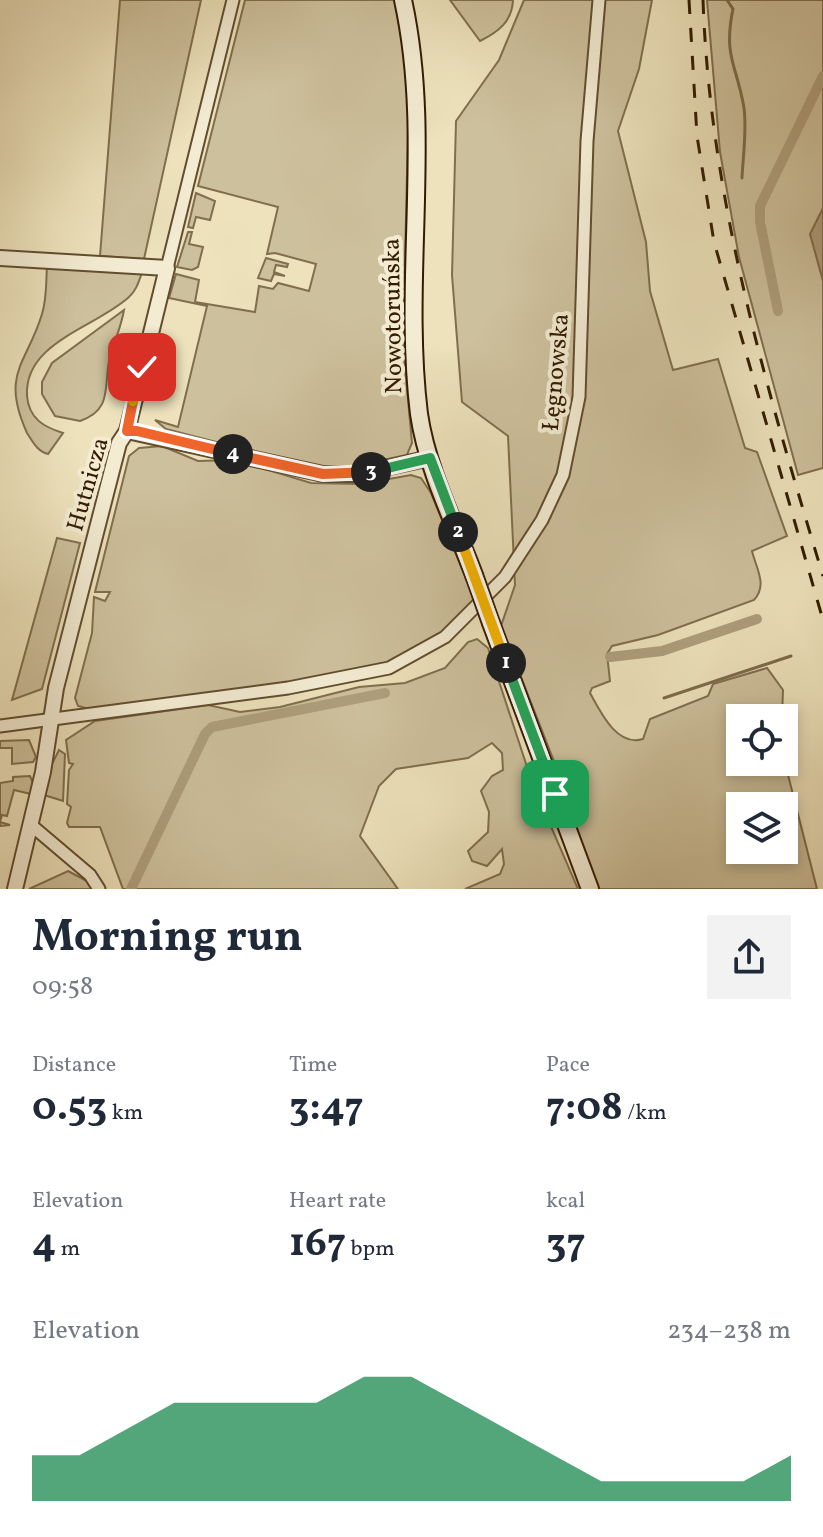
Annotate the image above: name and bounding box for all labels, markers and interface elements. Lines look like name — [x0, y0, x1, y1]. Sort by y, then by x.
street label: Nowotoruńska — [376, 238, 412, 394]
street label: Łęgnowska — [535, 312, 579, 432]
pin — [108, 333, 176, 401]
icon: check — [120, 345, 164, 389]
street label: Hutnicza — [59, 434, 119, 536]
pin: 4 — [213, 434, 253, 474]
text: 4 — [226, 438, 240, 469]
pin: 3 — [351, 452, 391, 492]
text: 3 — [365, 456, 377, 487]
pin: 2 — [438, 512, 478, 552]
text: 2 — [452, 516, 464, 547]
pin: 1 — [486, 643, 526, 683]
text: 1 — [502, 647, 510, 678]
map controls — [726, 704, 798, 864]
button: locate — [726, 704, 798, 776]
pin — [521, 760, 589, 828]
icon: arrive — [533, 772, 577, 816]
button: layers — [726, 792, 798, 864]
text: Morning run — [32, 908, 303, 969]
button: share — [707, 915, 791, 999]
text: 09:58 — [32, 969, 93, 1005]
text: Distance — [32, 1050, 116, 1081]
text: Time — [289, 1050, 337, 1081]
text: Pace — [546, 1050, 590, 1081]
text: 0.53 — [32, 1081, 107, 1137]
text: 3:47 — [289, 1081, 364, 1137]
text: 7:08 — [546, 1081, 623, 1137]
text: km — [107, 1098, 143, 1129]
text: /km — [623, 1098, 667, 1129]
text: Elevation — [32, 1186, 123, 1217]
text: Heart rate — [289, 1186, 386, 1217]
text: kcal — [546, 1186, 585, 1217]
text: 4 — [32, 1217, 56, 1273]
text: 167 — [289, 1217, 346, 1273]
text: 37 — [546, 1217, 586, 1273]
text: m — [56, 1234, 80, 1265]
text: bpm — [346, 1234, 395, 1265]
text: Elevation — [32, 1313, 140, 1349]
text: 234–238 m — [667, 1313, 791, 1349]

